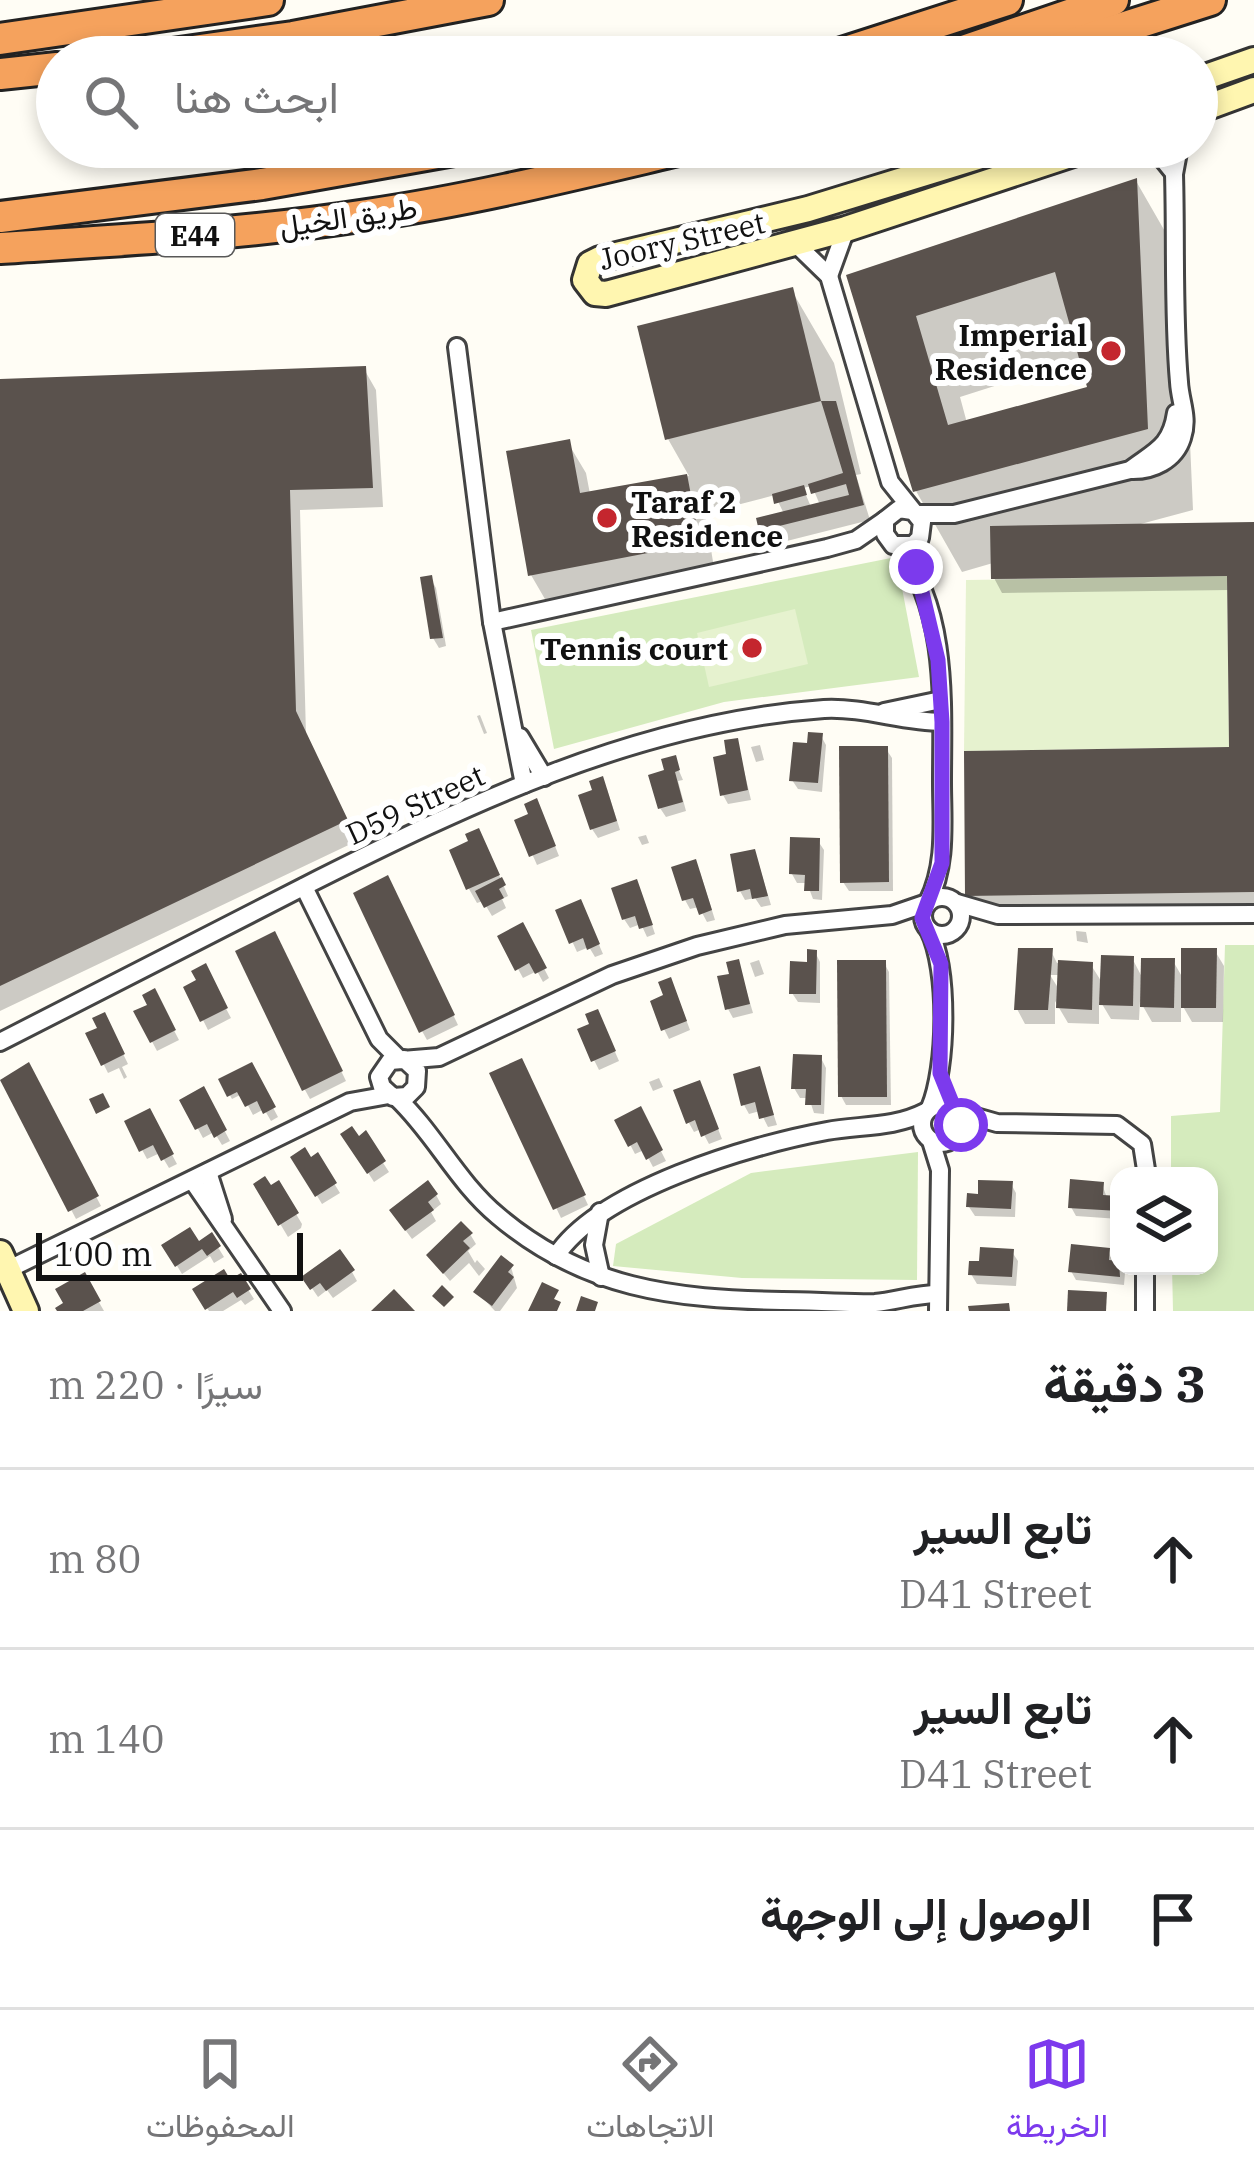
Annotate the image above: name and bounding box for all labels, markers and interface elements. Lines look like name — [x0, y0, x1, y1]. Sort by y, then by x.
search box — [36, 36, 1218, 168]
text: ابحث هنا — [174, 67, 339, 125]
icon: search — [78, 69, 144, 135]
street label: طريق الخيل — [277, 187, 419, 245]
street label: Joory Street — [595, 202, 769, 278]
road number: E44 — [156, 214, 234, 256]
place label: Imperial Residence — [935, 315, 1087, 388]
marker: Imperial Residence — [1098, 338, 1124, 364]
place label: Taraf 2 Residence — [631, 482, 783, 555]
marker: Taraf 2 Residence — [594, 505, 620, 531]
route end — [889, 540, 943, 594]
place label: Tennis court — [540, 629, 728, 668]
marker: Tennis court — [739, 635, 765, 661]
street label: D59 Street — [340, 755, 490, 853]
route start — [934, 1098, 988, 1152]
map controls — [1110, 1167, 1218, 1275]
button: layers — [1110, 1167, 1218, 1275]
scale bar — [36, 1227, 303, 1280]
text: 100 m — [54, 1232, 153, 1275]
text: 3 دقيقة — [1043, 1350, 1206, 1416]
text: سيرًا · 220 m — [48, 1359, 263, 1410]
text: تابع السير — [914, 1498, 1092, 1556]
icon: ahead — [1140, 1526, 1206, 1592]
text: 80 m — [48, 1533, 141, 1584]
text: D41 Street — [899, 1568, 1092, 1619]
text: تابع السير — [914, 1678, 1092, 1736]
icon: ahead — [1140, 1706, 1206, 1772]
text: 140 m — [48, 1713, 164, 1764]
text: D41 Street — [899, 1748, 1092, 1799]
text: الوصول إلى الوجهة — [760, 1884, 1092, 1942]
icon: arrive — [1140, 1886, 1206, 1952]
tab: المحفوظات — [146, 2031, 295, 2155]
tab: الاتجاهات — [586, 2031, 714, 2155]
tab: الخريطة — [1006, 2031, 1108, 2155]

